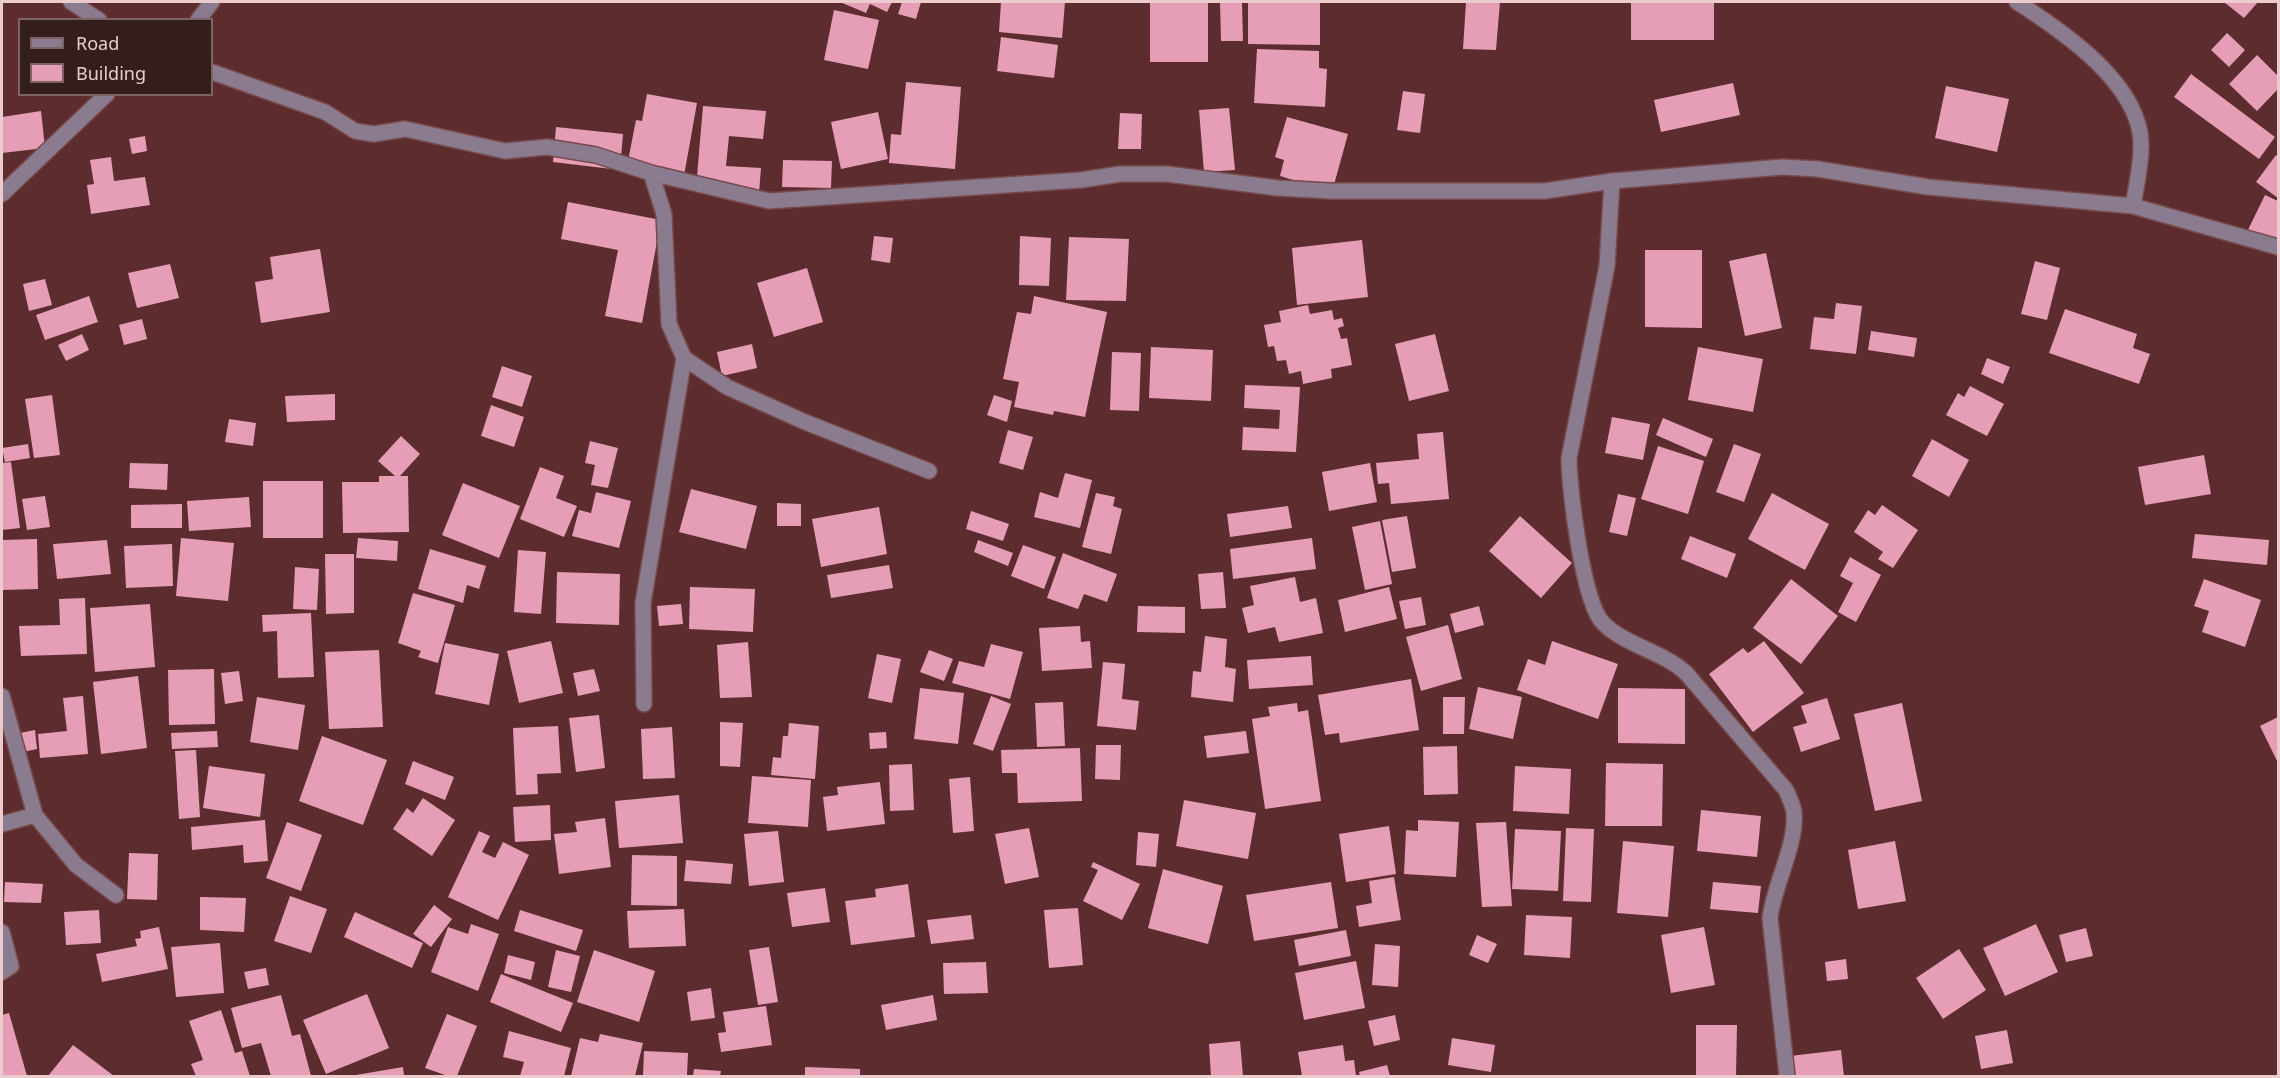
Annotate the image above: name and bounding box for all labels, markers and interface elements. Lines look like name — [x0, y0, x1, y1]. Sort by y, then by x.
legend — [18, 18, 213, 96]
text: Road — [76, 31, 119, 55]
text: Building — [76, 61, 146, 85]

